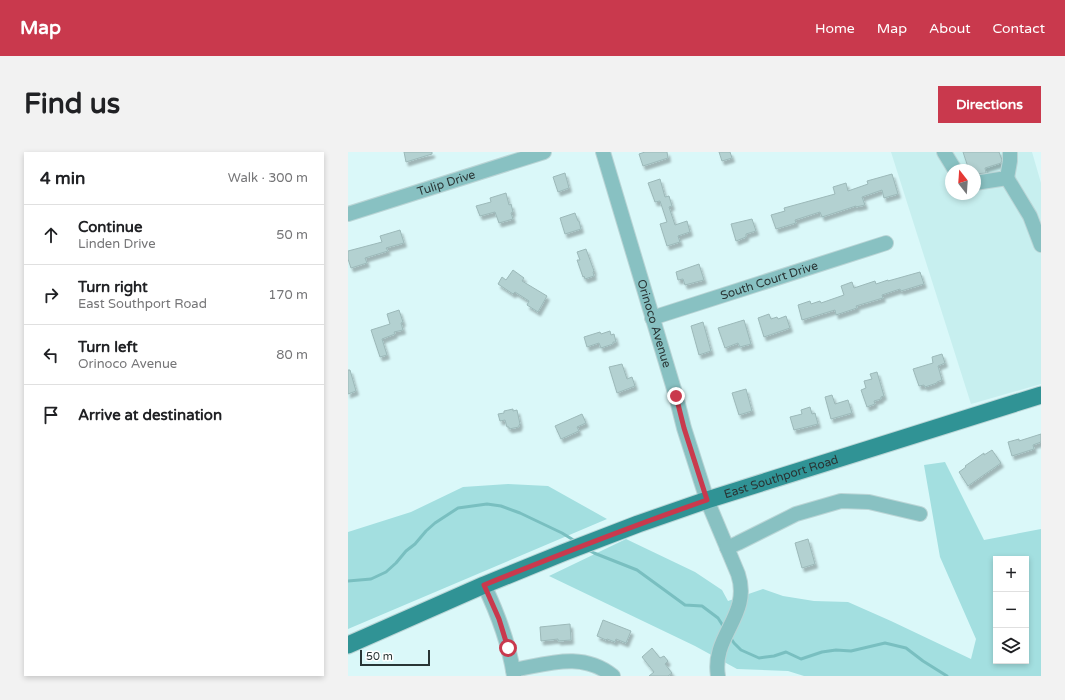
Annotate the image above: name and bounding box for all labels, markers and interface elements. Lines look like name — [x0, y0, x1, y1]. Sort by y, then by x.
text: Map — [20, 17, 61, 39]
text: Home — [815, 20, 855, 37]
text: Map — [877, 20, 907, 37]
text: About — [929, 20, 971, 37]
text: Contact — [993, 20, 1045, 37]
button: Directions — [938, 86, 1041, 123]
text: Find us — [24, 87, 120, 121]
north arrow — [945, 164, 981, 200]
street label: Tulip Drive — [415, 167, 477, 199]
text: 4 min — [40, 168, 85, 189]
text: Walk · 300 m — [228, 170, 308, 186]
text: Continue — [78, 218, 142, 236]
icon: ahead — [40, 224, 62, 246]
text: 50 m — [276, 227, 308, 243]
text: Linden Drive — [78, 236, 156, 252]
street label: South Court Drive — [719, 258, 820, 303]
text: Turn right — [78, 278, 148, 296]
street label: Orinoco Avenue — [634, 278, 674, 370]
icon: right — [40, 284, 62, 306]
text: 170 m — [268, 287, 308, 303]
text: East Southport Road — [78, 296, 207, 312]
text: Turn left — [78, 338, 138, 356]
icon: left — [40, 344, 62, 366]
text: 80 m — [276, 347, 308, 363]
text: Orinoco Avenue — [78, 356, 177, 372]
route end — [667, 387, 685, 405]
icon: arrive — [40, 404, 62, 426]
text: Arrive at destination — [78, 406, 222, 424]
street label: East Southport Road — [722, 452, 840, 501]
map controls — [993, 556, 1029, 664]
button: + — [993, 556, 1029, 592]
button: − — [993, 592, 1029, 628]
button: layers — [993, 628, 1029, 664]
route start — [499, 639, 517, 657]
scale bar — [360, 648, 430, 667]
text: 50 m — [366, 650, 393, 663]

